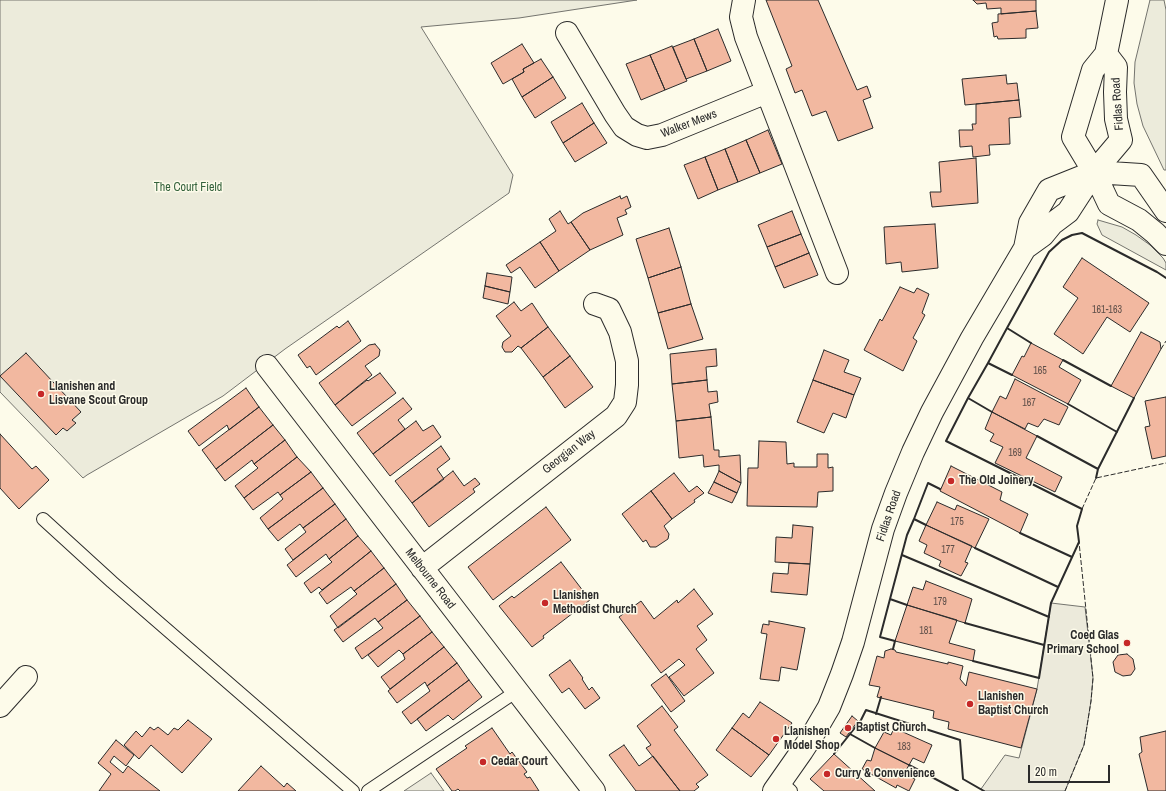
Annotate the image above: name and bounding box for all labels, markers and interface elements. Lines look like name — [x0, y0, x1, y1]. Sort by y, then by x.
street label: Fidlas Road — [1109, 77, 1127, 131]
street label: Walker Mews — [659, 107, 719, 141]
park label: The Court Field — [154, 181, 222, 195]
house number: 161-163 — [1092, 304, 1122, 316]
house number: 165 — [1033, 365, 1047, 377]
place label: Llanishen and Lisvane Scout Group — [49, 380, 148, 408]
marker: Llanishen and Lisvane Scout Group — [36, 389, 46, 399]
house number: 167 — [1022, 397, 1036, 409]
street label: Georgian Way — [540, 427, 598, 477]
house number: 169 — [1008, 447, 1022, 459]
place label: The Old Joinery — [959, 474, 1033, 488]
marker: The Old Joinery — [946, 476, 956, 486]
street label: Fidlas Road — [874, 489, 904, 543]
house number: 175 — [950, 516, 964, 528]
house number: 177 — [941, 544, 955, 556]
street label: Melbourne Road — [402, 546, 458, 612]
place label: Llanishen Methodist Church — [553, 589, 637, 617]
house number: 179 — [933, 596, 947, 608]
marker: Llanishen Methodist Church — [540, 598, 550, 608]
house number: 181 — [919, 625, 933, 637]
place label: Coed Glas Primary School — [1047, 629, 1119, 657]
marker: Coed Glas Primary School — [1122, 638, 1132, 648]
place label: Llanishen Baptist Church — [978, 690, 1049, 718]
marker: Llanishen Baptist Church — [965, 699, 975, 709]
place label: Baptist Church — [856, 721, 927, 735]
marker: Baptist Church — [843, 723, 853, 733]
place label: Llanishen Model Shop — [784, 725, 840, 753]
marker: Llanishen Model Shop — [771, 734, 781, 744]
house number: 183 — [897, 741, 911, 753]
place label: Cedar Court — [491, 755, 548, 769]
marker: Cedar Court — [478, 757, 488, 767]
scale bar — [1030, 757, 1112, 783]
text: 20 m — [1035, 764, 1057, 780]
place label: Curry & Convenience — [835, 767, 935, 781]
marker: Curry & Convenience — [822, 769, 832, 779]

